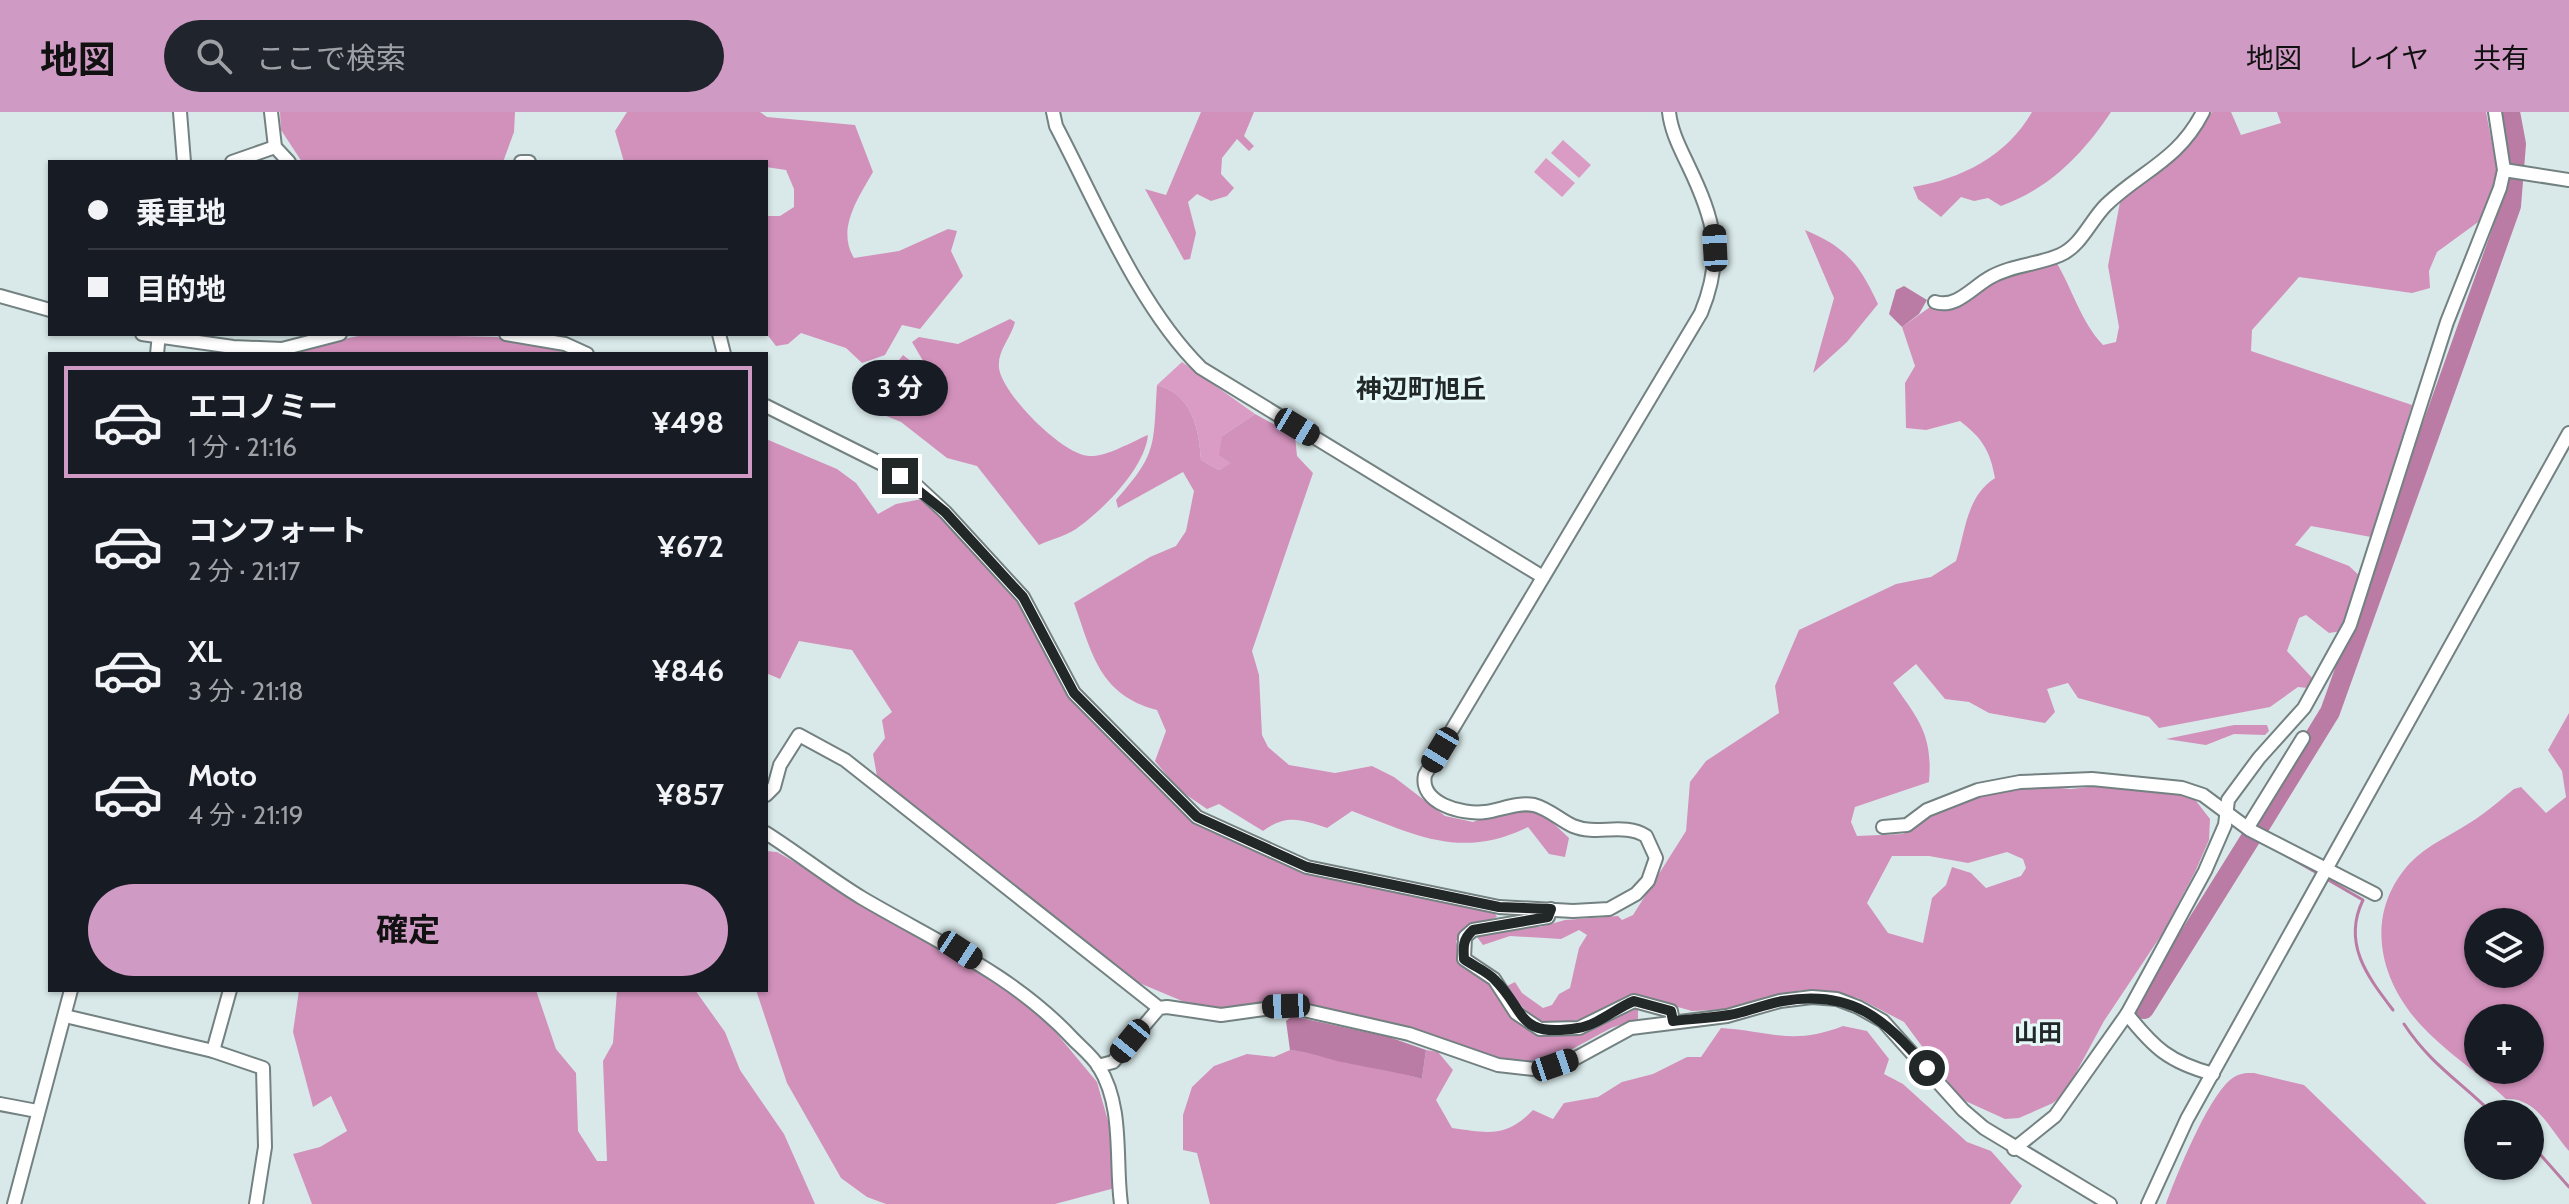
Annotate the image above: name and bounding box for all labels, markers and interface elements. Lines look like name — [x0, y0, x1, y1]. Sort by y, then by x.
search box — [164, 20, 724, 92]
icon: search — [192, 34, 236, 78]
text: 地図 — [40, 36, 116, 83]
text: ここで検索 — [256, 40, 406, 77]
text: 地図 — [2246, 41, 2302, 75]
text: レイヤ — [2346, 41, 2429, 75]
text: 共有 — [2473, 41, 2529, 75]
text: 乗車地 — [136, 194, 226, 231]
car — [1702, 223, 1728, 273]
text: 目的地 — [136, 271, 226, 308]
callout: 3 分 — [852, 360, 948, 416]
text: 3 分 — [877, 372, 923, 404]
district label: 神辺町旭丘 — [1356, 373, 1486, 405]
icon: car — [92, 386, 164, 458]
text: エコノミー — [188, 388, 338, 425]
text: ¥498 — [652, 404, 724, 441]
car — [1270, 404, 1324, 450]
text: 1 分 · 21:16 — [188, 431, 297, 463]
route end — [882, 458, 918, 494]
icon: car — [92, 510, 164, 582]
text: コンフォート — [188, 512, 367, 549]
text: ¥672 — [658, 528, 724, 565]
text: 2 分 · 21:17 — [188, 555, 300, 587]
text: XL — [188, 633, 222, 670]
icon: car — [92, 634, 164, 706]
text: ¥846 — [652, 652, 724, 689]
text: 3 分 · 21:18 — [188, 675, 304, 707]
car — [1417, 723, 1463, 777]
text: Moto — [188, 757, 257, 794]
icon: car — [92, 758, 164, 830]
text: ¥857 — [656, 776, 724, 813]
text: 4 分 · 21:19 — [188, 799, 304, 831]
button: 確定 — [88, 884, 728, 976]
map controls — [2464, 908, 2544, 1180]
button: layers — [2464, 908, 2544, 988]
car — [933, 927, 987, 973]
car — [1262, 993, 1310, 1019]
button: + — [2464, 1004, 2544, 1084]
car — [1106, 1015, 1154, 1067]
district label: 山田 — [2014, 1018, 2062, 1047]
car — [1528, 1046, 1582, 1084]
route start — [1909, 1050, 1945, 1086]
button: − — [2464, 1100, 2544, 1180]

